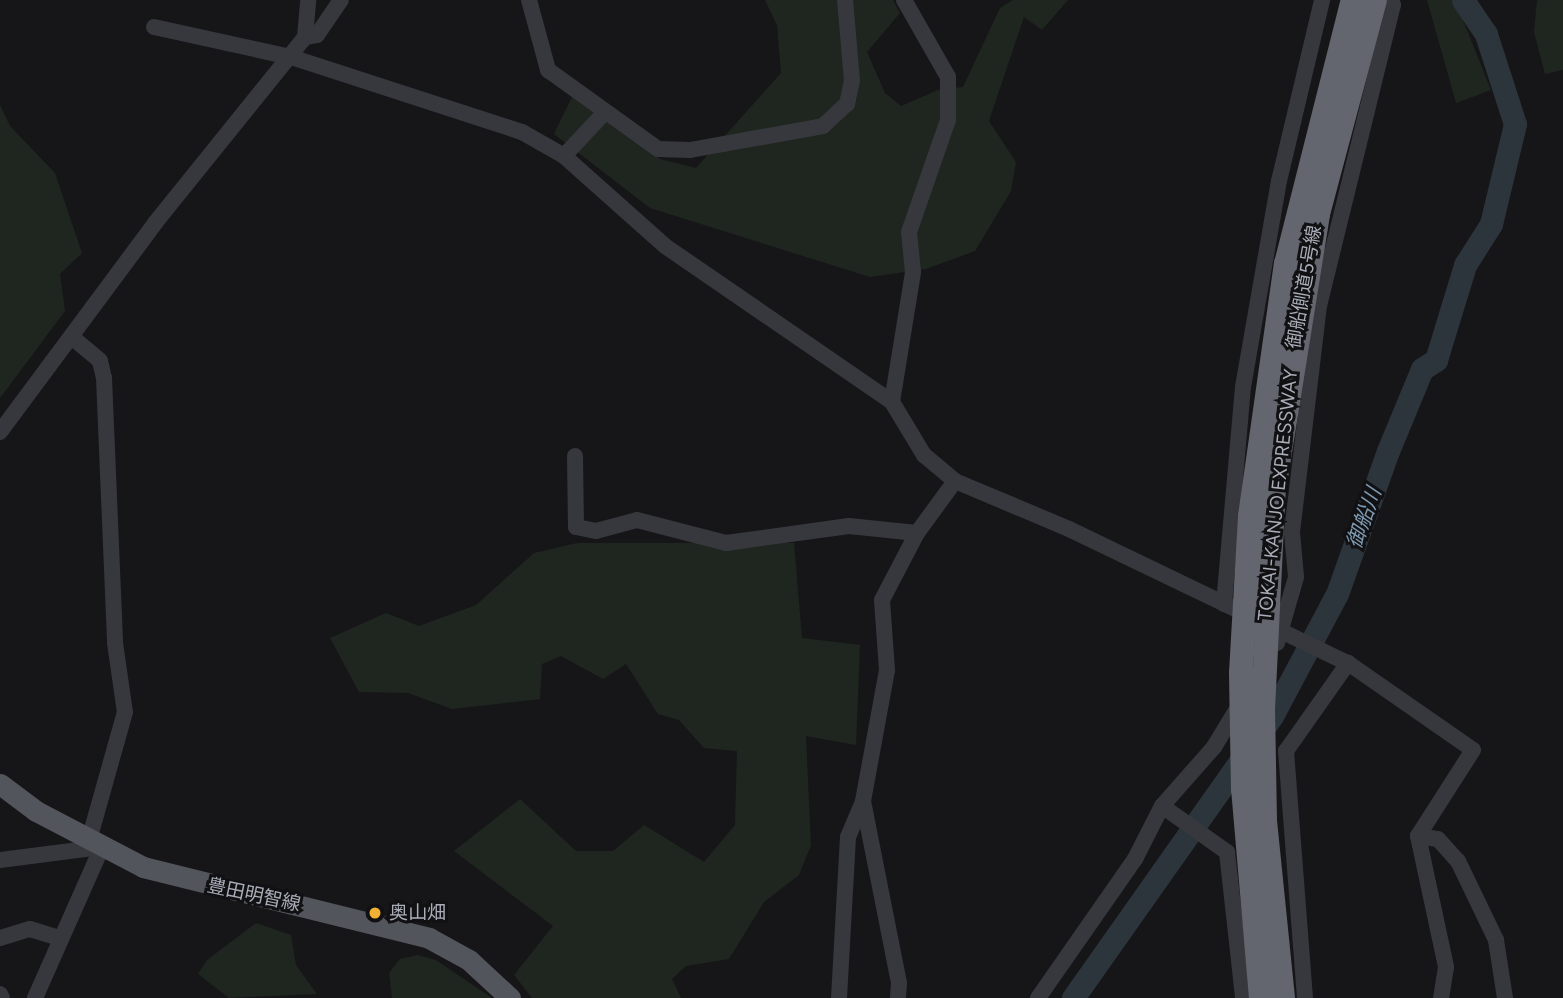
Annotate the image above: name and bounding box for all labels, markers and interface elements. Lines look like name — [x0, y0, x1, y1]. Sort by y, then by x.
street label: 御船側道5号線 — [1282, 224, 1326, 350]
street label: TOKAI-KANJO EXPRESSWAY — [1253, 368, 1303, 622]
water label: 御船川 — [1341, 484, 1387, 552]
street label: 豊田明智線 — [205, 874, 303, 916]
place label: 奥山畑 — [389, 902, 446, 924]
marker: 奥山畑 — [367, 905, 383, 921]

